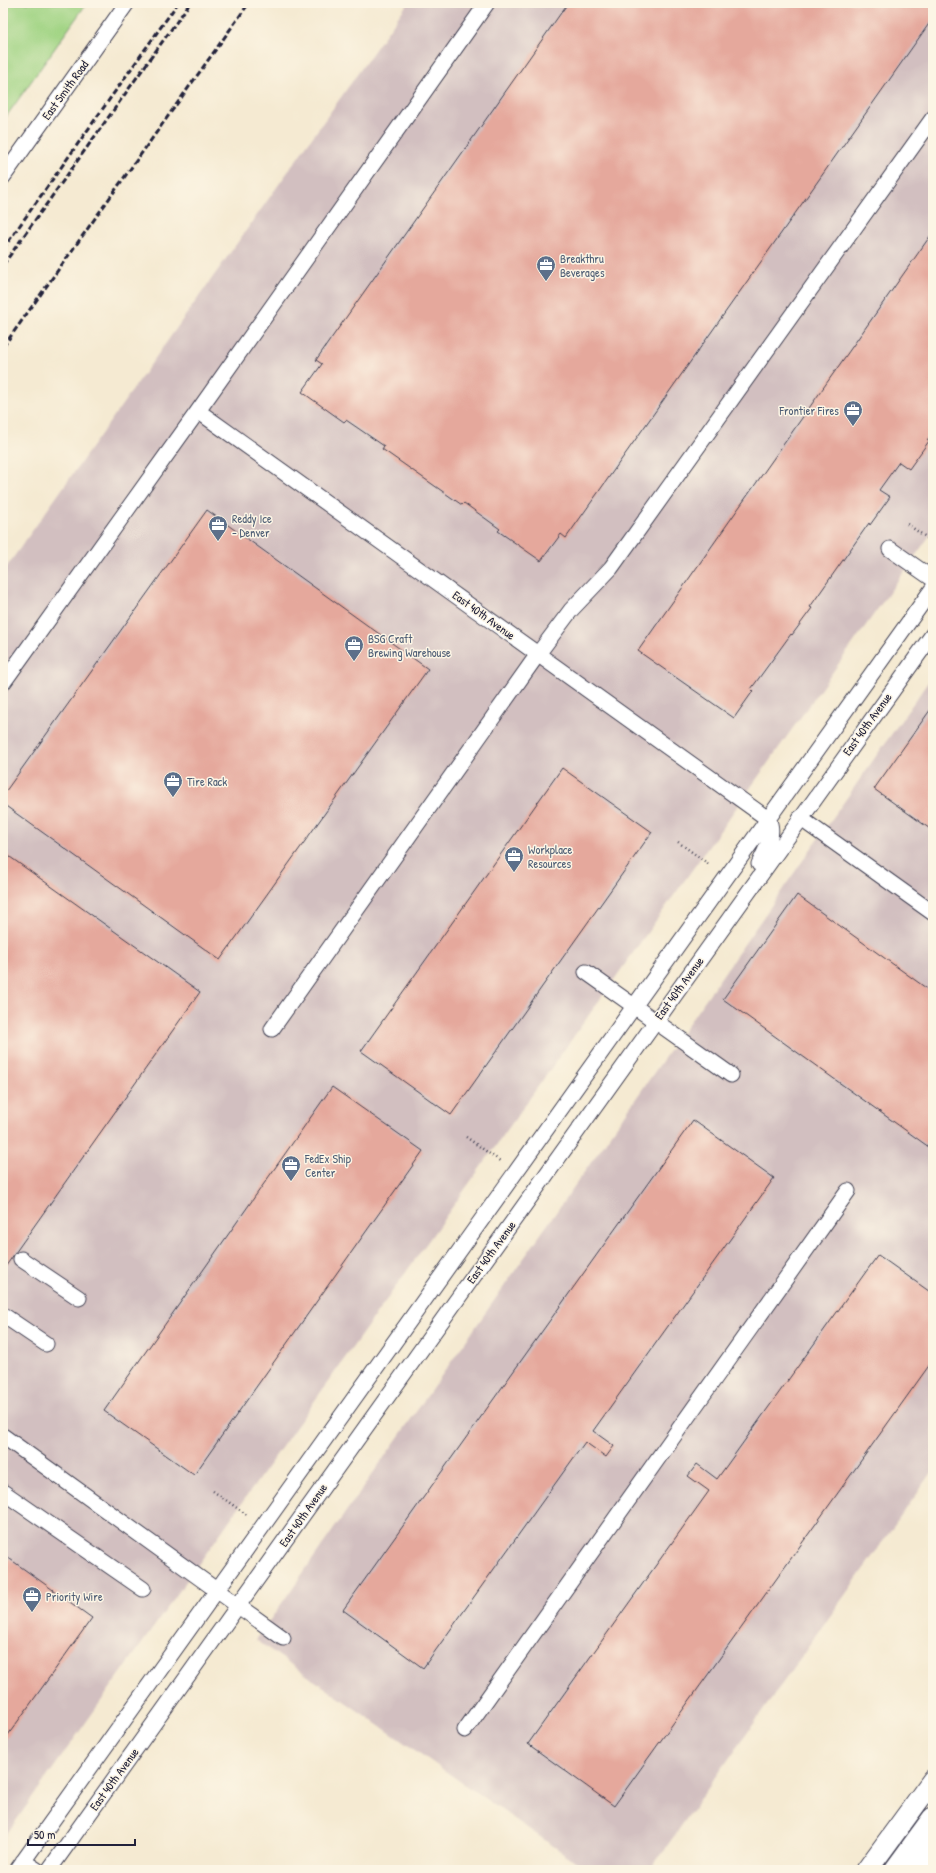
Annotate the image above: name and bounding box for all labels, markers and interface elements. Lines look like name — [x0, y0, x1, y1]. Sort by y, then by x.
street label: East Smith Road — [38, 57, 92, 123]
place label: Breakthru Beverages — [560, 250, 605, 281]
office icon: Breakthru Beverages — [535, 254, 557, 282]
office icon: Frontier Fires — [842, 399, 864, 427]
place label: Frontier Fires — [778, 402, 839, 419]
place label: Reddy Ice - Denver — [232, 510, 272, 541]
office icon: Reddy Ice - Denver — [207, 514, 229, 542]
street label: East 40th Avenue — [449, 586, 519, 644]
place label: BSG Craft Brewing Warehouse — [368, 630, 451, 661]
office icon: BSG Craft Brewing Warehouse — [343, 634, 365, 662]
street label: East 40th Avenue — [838, 689, 896, 759]
office icon: Tire Rack — [162, 770, 184, 798]
place label: Tire Rack — [187, 773, 227, 790]
place label: Workplace Resources — [528, 841, 573, 872]
office icon: Workplace Resources — [503, 845, 525, 873]
street label: East 40th Avenue — [650, 953, 708, 1023]
place label: FedEx Ship Center — [304, 1150, 351, 1181]
office icon: FedEx Ship Center — [280, 1154, 302, 1182]
street label: East 40th Avenue — [462, 1217, 520, 1287]
street label: East 40th Avenue — [275, 1480, 331, 1550]
office icon: Priority Wire — [21, 1585, 43, 1613]
place label: Priority Wire — [46, 1588, 103, 1605]
street label: East 40th Avenue — [85, 1744, 143, 1814]
scale bar — [28, 1821, 135, 1847]
text: 50 m — [34, 1826, 55, 1843]

